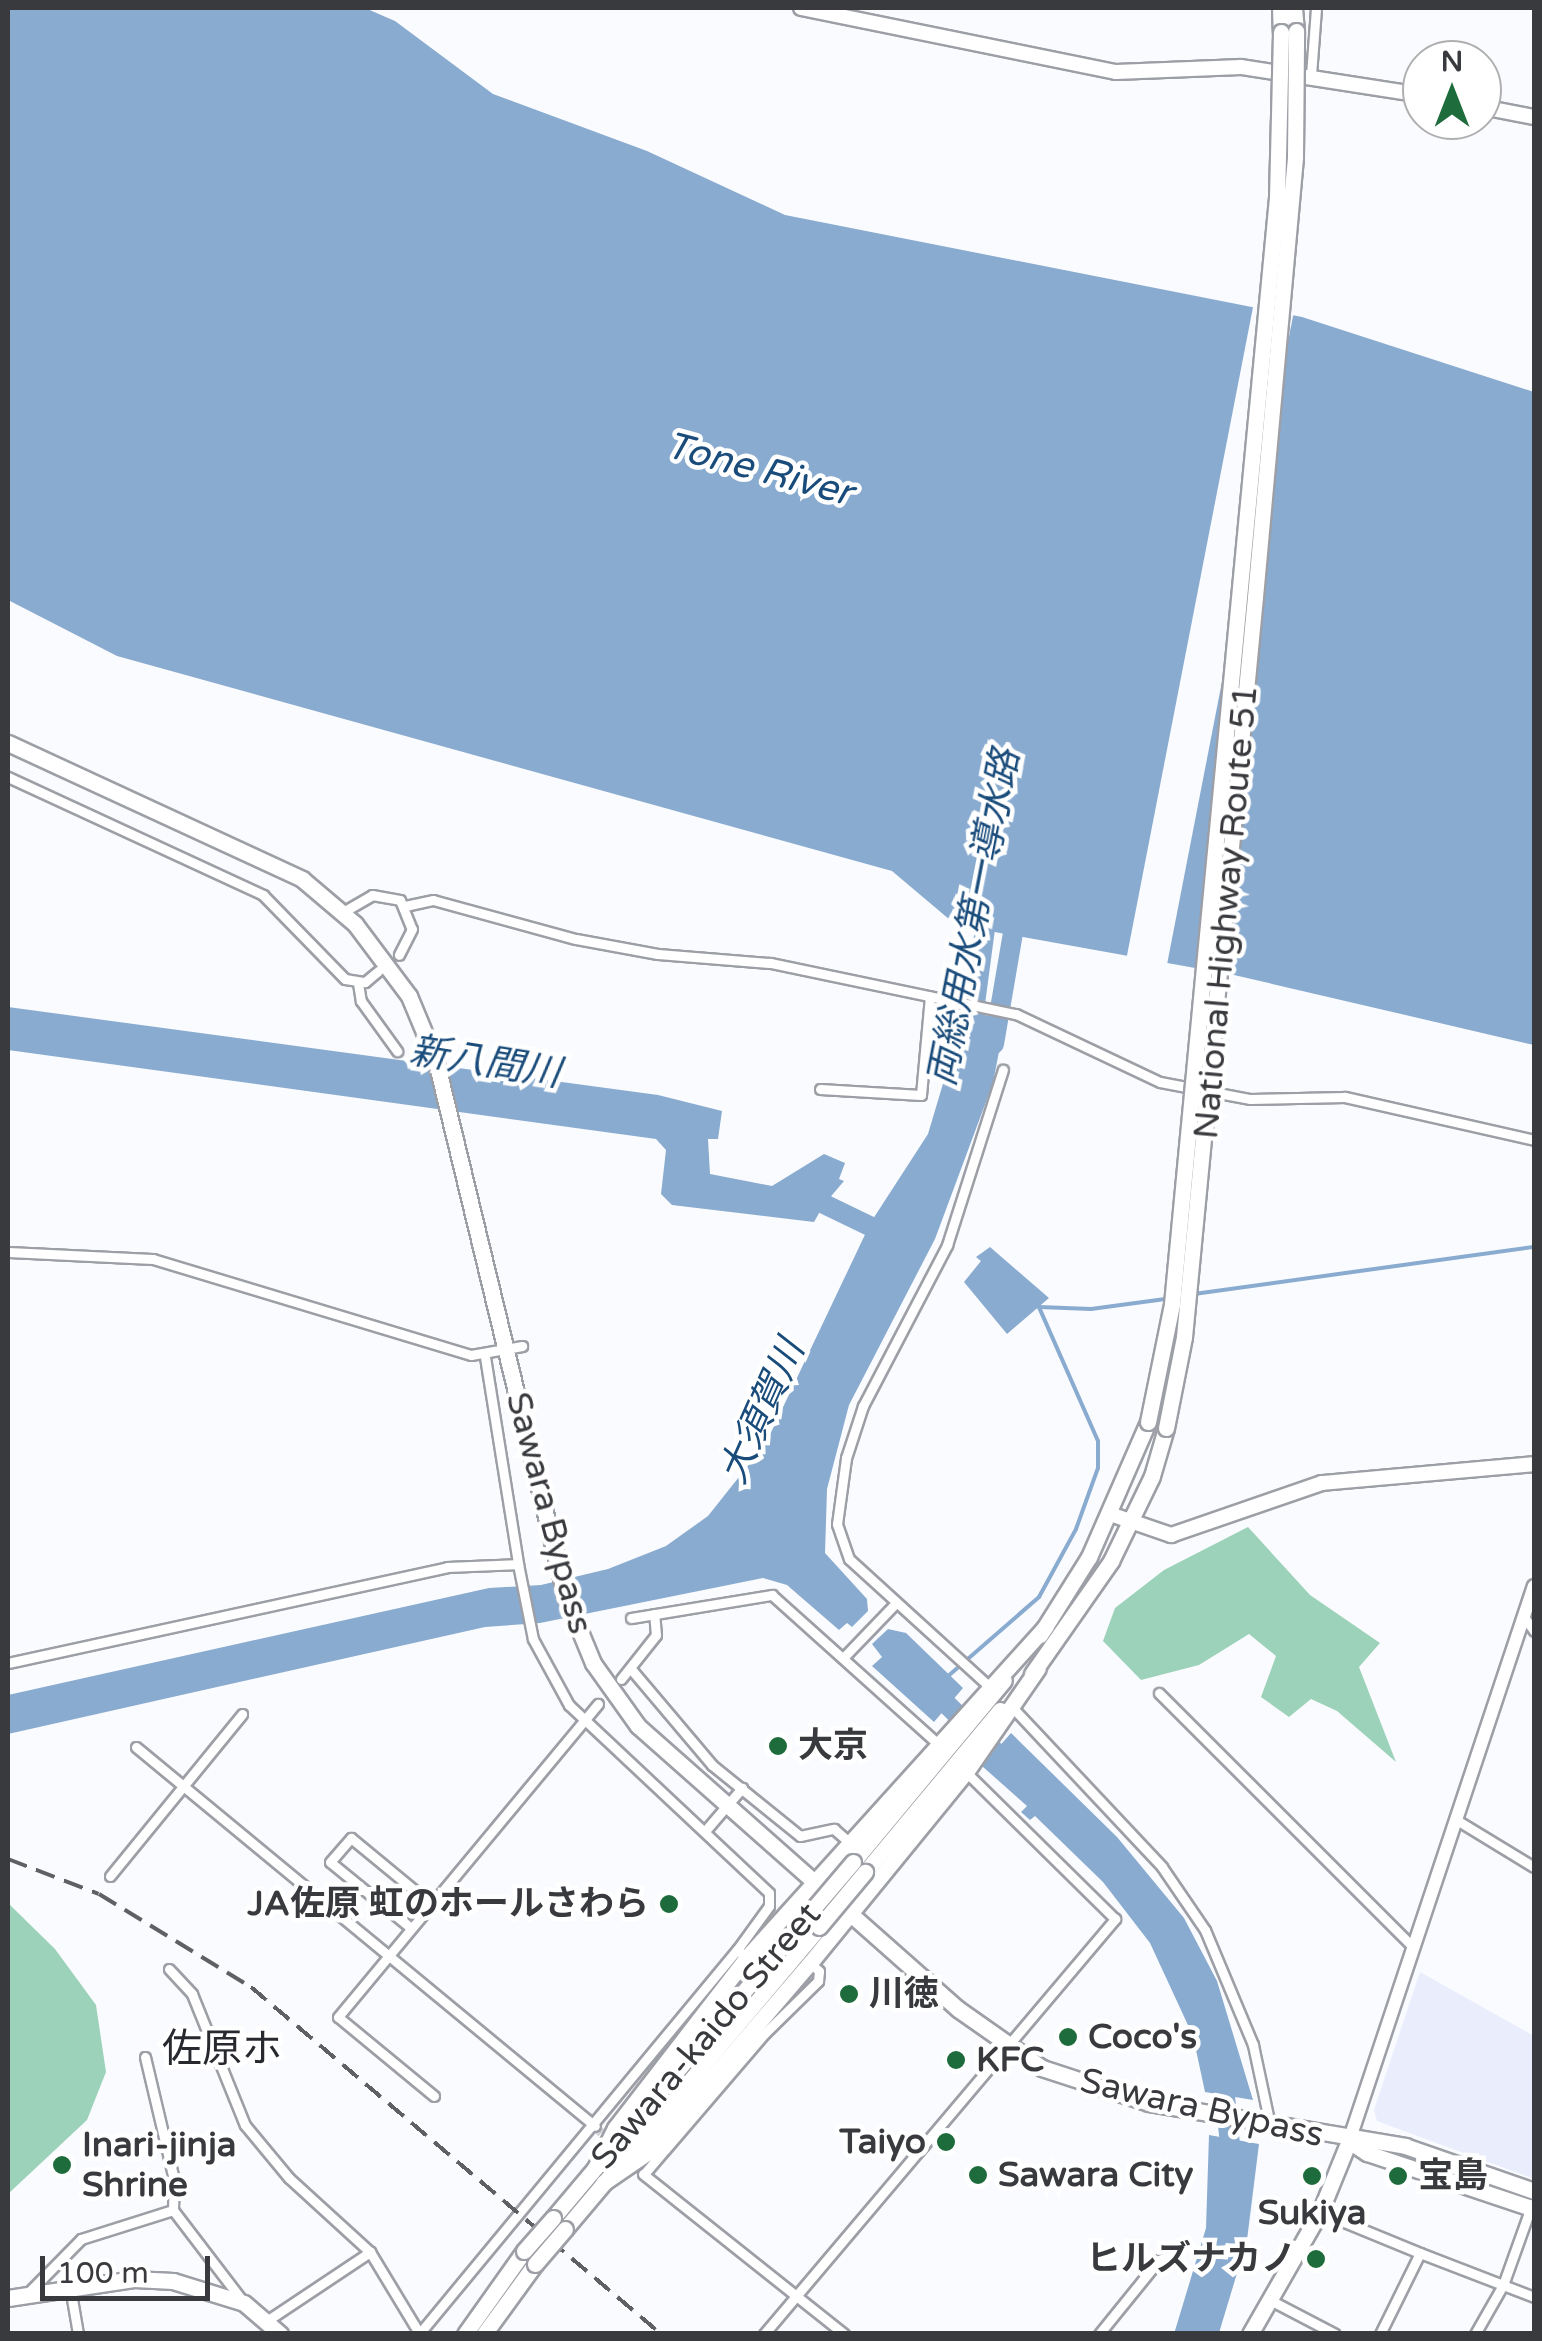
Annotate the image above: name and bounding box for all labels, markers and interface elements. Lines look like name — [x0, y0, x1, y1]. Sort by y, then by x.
north arrow — [1402, 40, 1502, 140]
text: N — [1441, 45, 1463, 79]
water label: Tone River — [661, 423, 857, 517]
street label: National Highway Route 51 — [1185, 683, 1267, 1141]
water label: 両総用水第一導水路 — [920, 746, 1030, 1090]
water label: 新八間川 — [406, 1029, 564, 1097]
water label: 大須賀川 — [711, 1333, 815, 1491]
street label: Sawara Bypass — [497, 1388, 601, 1638]
place label: 大京 — [798, 1725, 868, 1767]
marker: 大京 — [767, 1735, 789, 1757]
place label: JA佐原 虹のホールさわら — [247, 1883, 649, 1925]
marker: JA佐原 虹のホールさわら — [658, 1893, 680, 1915]
street label: Sawara-kaido Street — [582, 1894, 830, 2178]
place label: 川徳 — [869, 1973, 939, 2015]
marker: 川徳 — [838, 1983, 860, 2005]
place label: Coco's — [1088, 2016, 1197, 2058]
district label: 佐原ホ — [162, 2025, 282, 2073]
marker: Coco's — [1057, 2026, 1079, 2048]
place label: KFC — [976, 2039, 1044, 2081]
marker: KFC — [945, 2049, 967, 2071]
street label: Sawara Bypass — [1076, 2060, 1328, 2156]
place label: Taiyo — [839, 2121, 926, 2163]
place label: Inari-jinja Shrine — [82, 2124, 236, 2206]
marker: Taiyo — [935, 2131, 957, 2153]
marker: Inari-jinja Shrine — [51, 2154, 73, 2176]
place label: Sawara City — [998, 2154, 1193, 2196]
place label: 宝島 — [1418, 2155, 1488, 2197]
marker: Sawara City — [967, 2164, 989, 2186]
marker: Sukiya — [1301, 2165, 1323, 2187]
marker: 宝島 — [1387, 2165, 1409, 2187]
place label: Sukiya — [1258, 2192, 1366, 2234]
scale bar — [45, 2236, 215, 2298]
place label: ヒルズナカノ — [1086, 2238, 1296, 2280]
marker: ヒルズナカノ — [1305, 2248, 1327, 2270]
text: 100 m — [57, 2255, 149, 2292]

